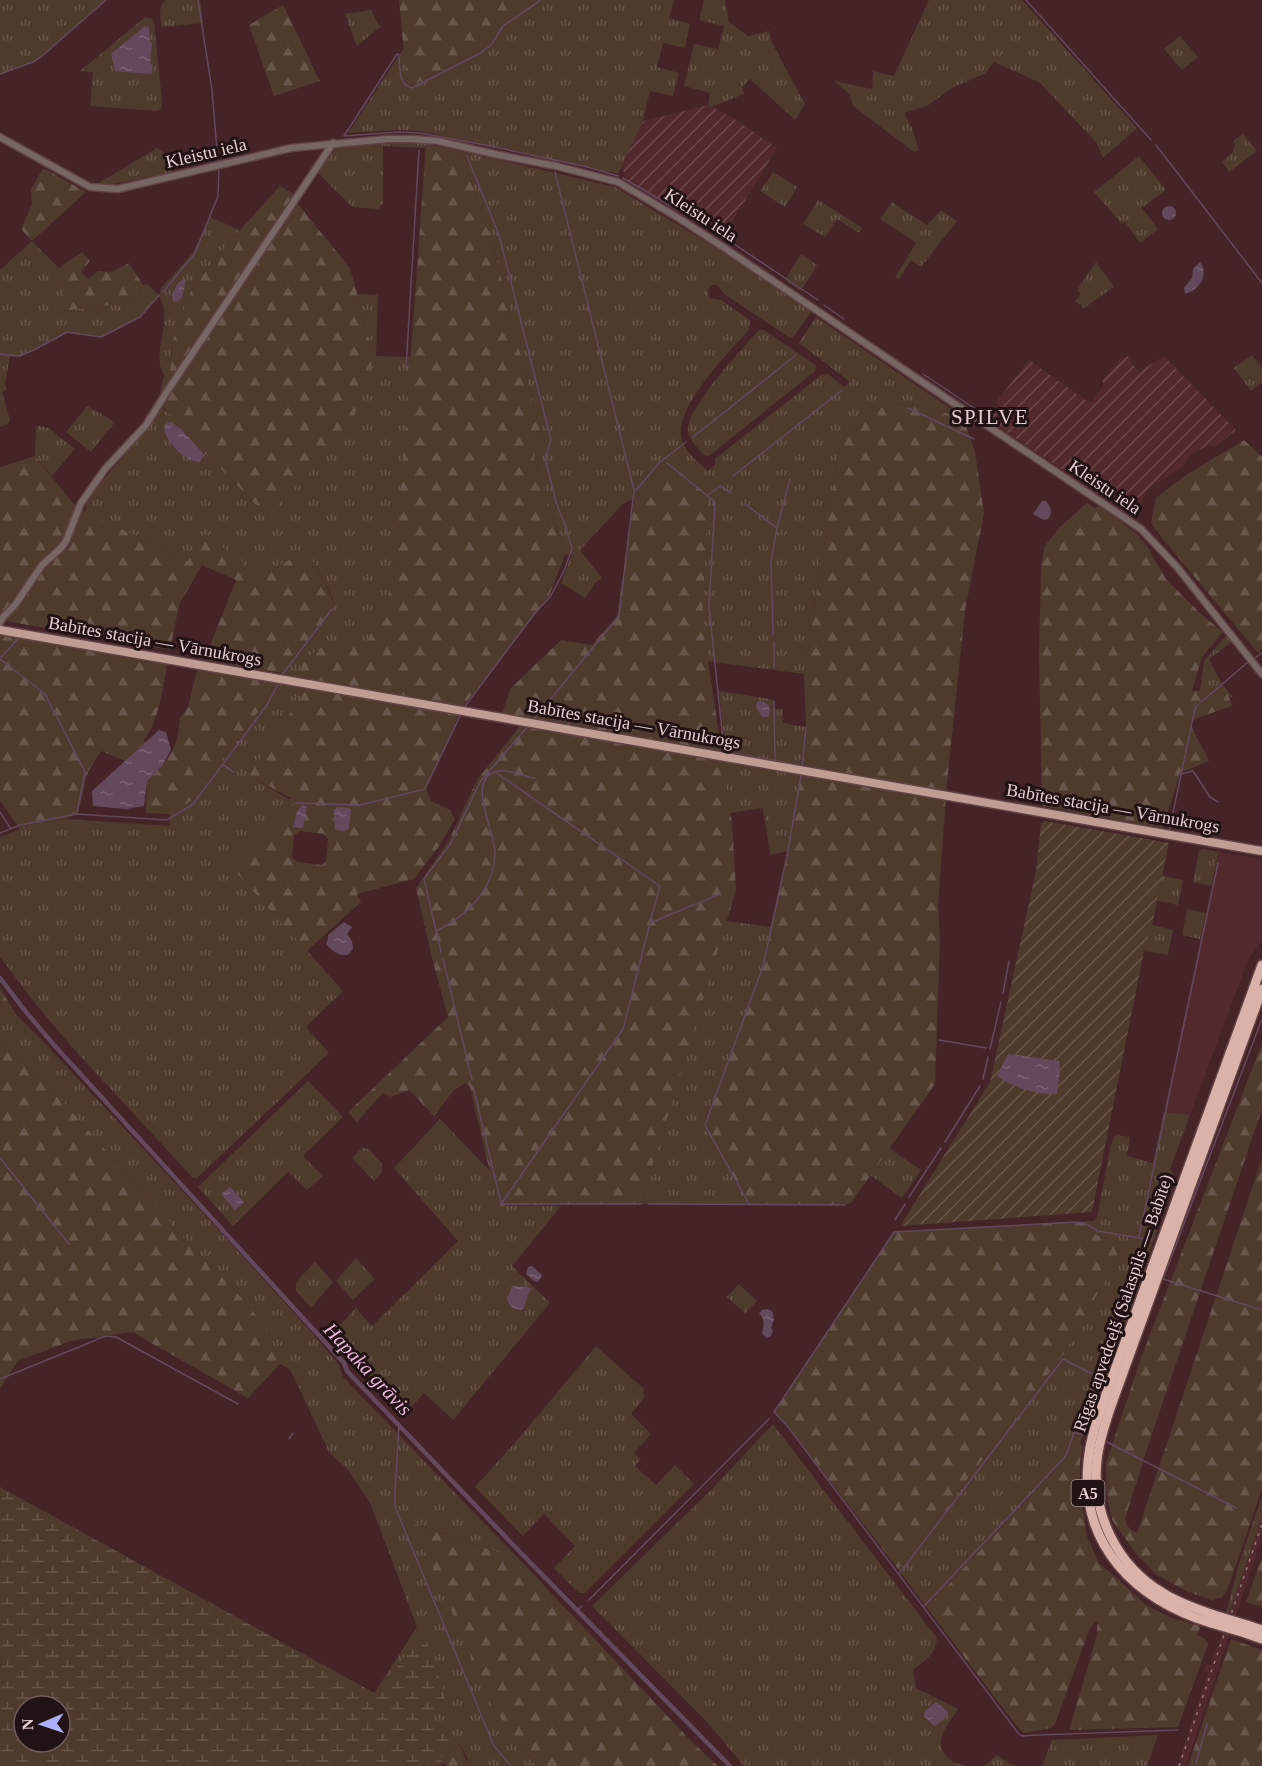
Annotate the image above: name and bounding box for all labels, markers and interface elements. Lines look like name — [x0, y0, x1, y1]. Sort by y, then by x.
street label: Kleistu iela — [164, 134, 248, 172]
street label: Kleistu iela — [661, 184, 741, 246]
district label: SPILVE — [951, 405, 1029, 429]
street label: Kleistu iela — [1065, 456, 1145, 518]
street label: Babītes stacija — Vārnukrogs — [47, 612, 263, 670]
street label: Babītes stacija — Vārnukrogs — [526, 695, 742, 753]
street label: Babītes stacija — Vārnukrogs — [1005, 779, 1221, 837]
street label: Rīgas apvedceļš (Salaspils — Babīte) — [1069, 1172, 1178, 1435]
water label: Hapaka grāvis — [318, 1317, 417, 1421]
road number: A5 — [1072, 1480, 1104, 1506]
north arrow — [12, 1694, 72, 1754]
text: N — [19, 1718, 36, 1731]

